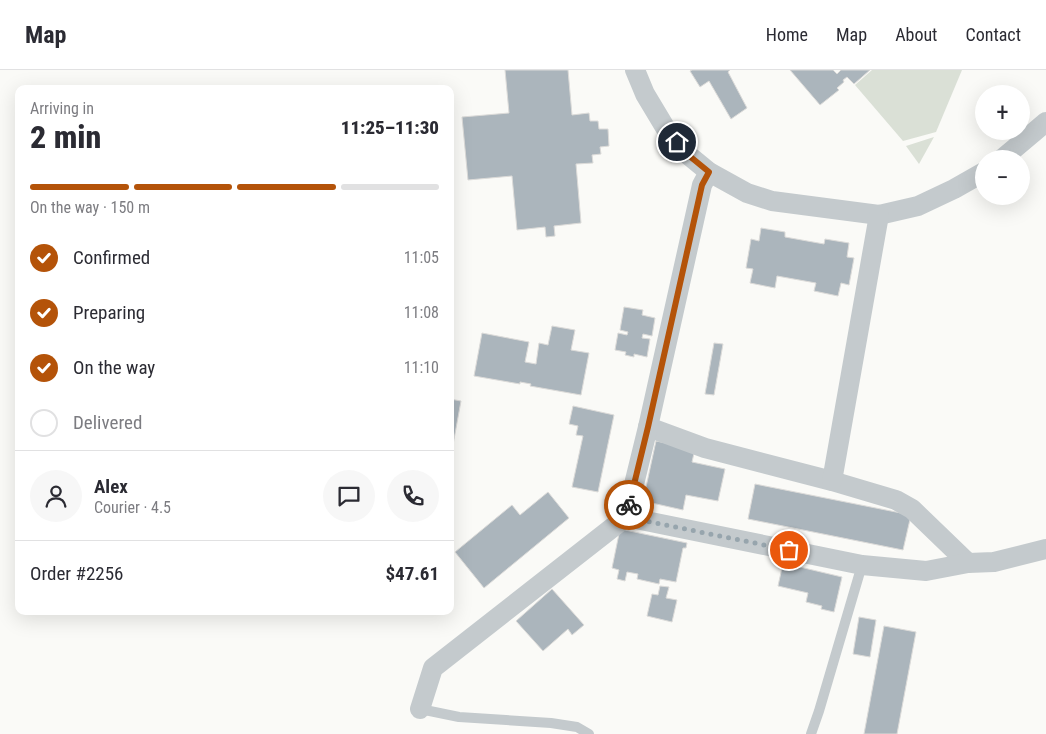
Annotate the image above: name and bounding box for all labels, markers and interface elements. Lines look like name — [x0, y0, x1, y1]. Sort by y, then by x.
text: Map — [25, 21, 66, 49]
text: Home — [766, 24, 808, 45]
text: Map — [836, 24, 867, 45]
text: About — [895, 24, 937, 45]
text: Contact — [965, 24, 1021, 45]
map controls — [975, 85, 1030, 205]
button: + — [975, 85, 1030, 140]
text: Arriving in — [30, 99, 94, 118]
text: 11:25–11:30 — [341, 116, 439, 139]
text: 2 min — [30, 118, 101, 156]
pin — [656, 121, 698, 163]
icon: home — [663, 128, 691, 156]
button: − — [975, 150, 1030, 205]
text: On the way · 150 m — [30, 198, 150, 217]
icon: check — [30, 244, 58, 272]
text: Confirmed — [73, 246, 150, 269]
text: 11:05 — [404, 248, 439, 267]
icon: check — [30, 299, 58, 327]
text: Preparing — [73, 301, 145, 324]
text: 11:08 — [404, 303, 439, 322]
icon: check — [30, 354, 58, 382]
text: On the way — [73, 356, 155, 379]
text: 11:10 — [404, 358, 439, 377]
text: Delivered — [73, 411, 142, 434]
button: person — [30, 470, 82, 522]
button: chat — [323, 470, 375, 522]
button: phone — [387, 470, 439, 522]
text: Alex — [94, 475, 128, 498]
courier — [604, 480, 654, 530]
icon: bike — [615, 491, 643, 519]
text: Courier · 4.5 — [94, 498, 171, 517]
pin — [768, 529, 810, 571]
icon: bag — [775, 536, 803, 564]
text: Order #2256 — [30, 562, 123, 585]
text: $47.61 — [385, 562, 439, 585]

